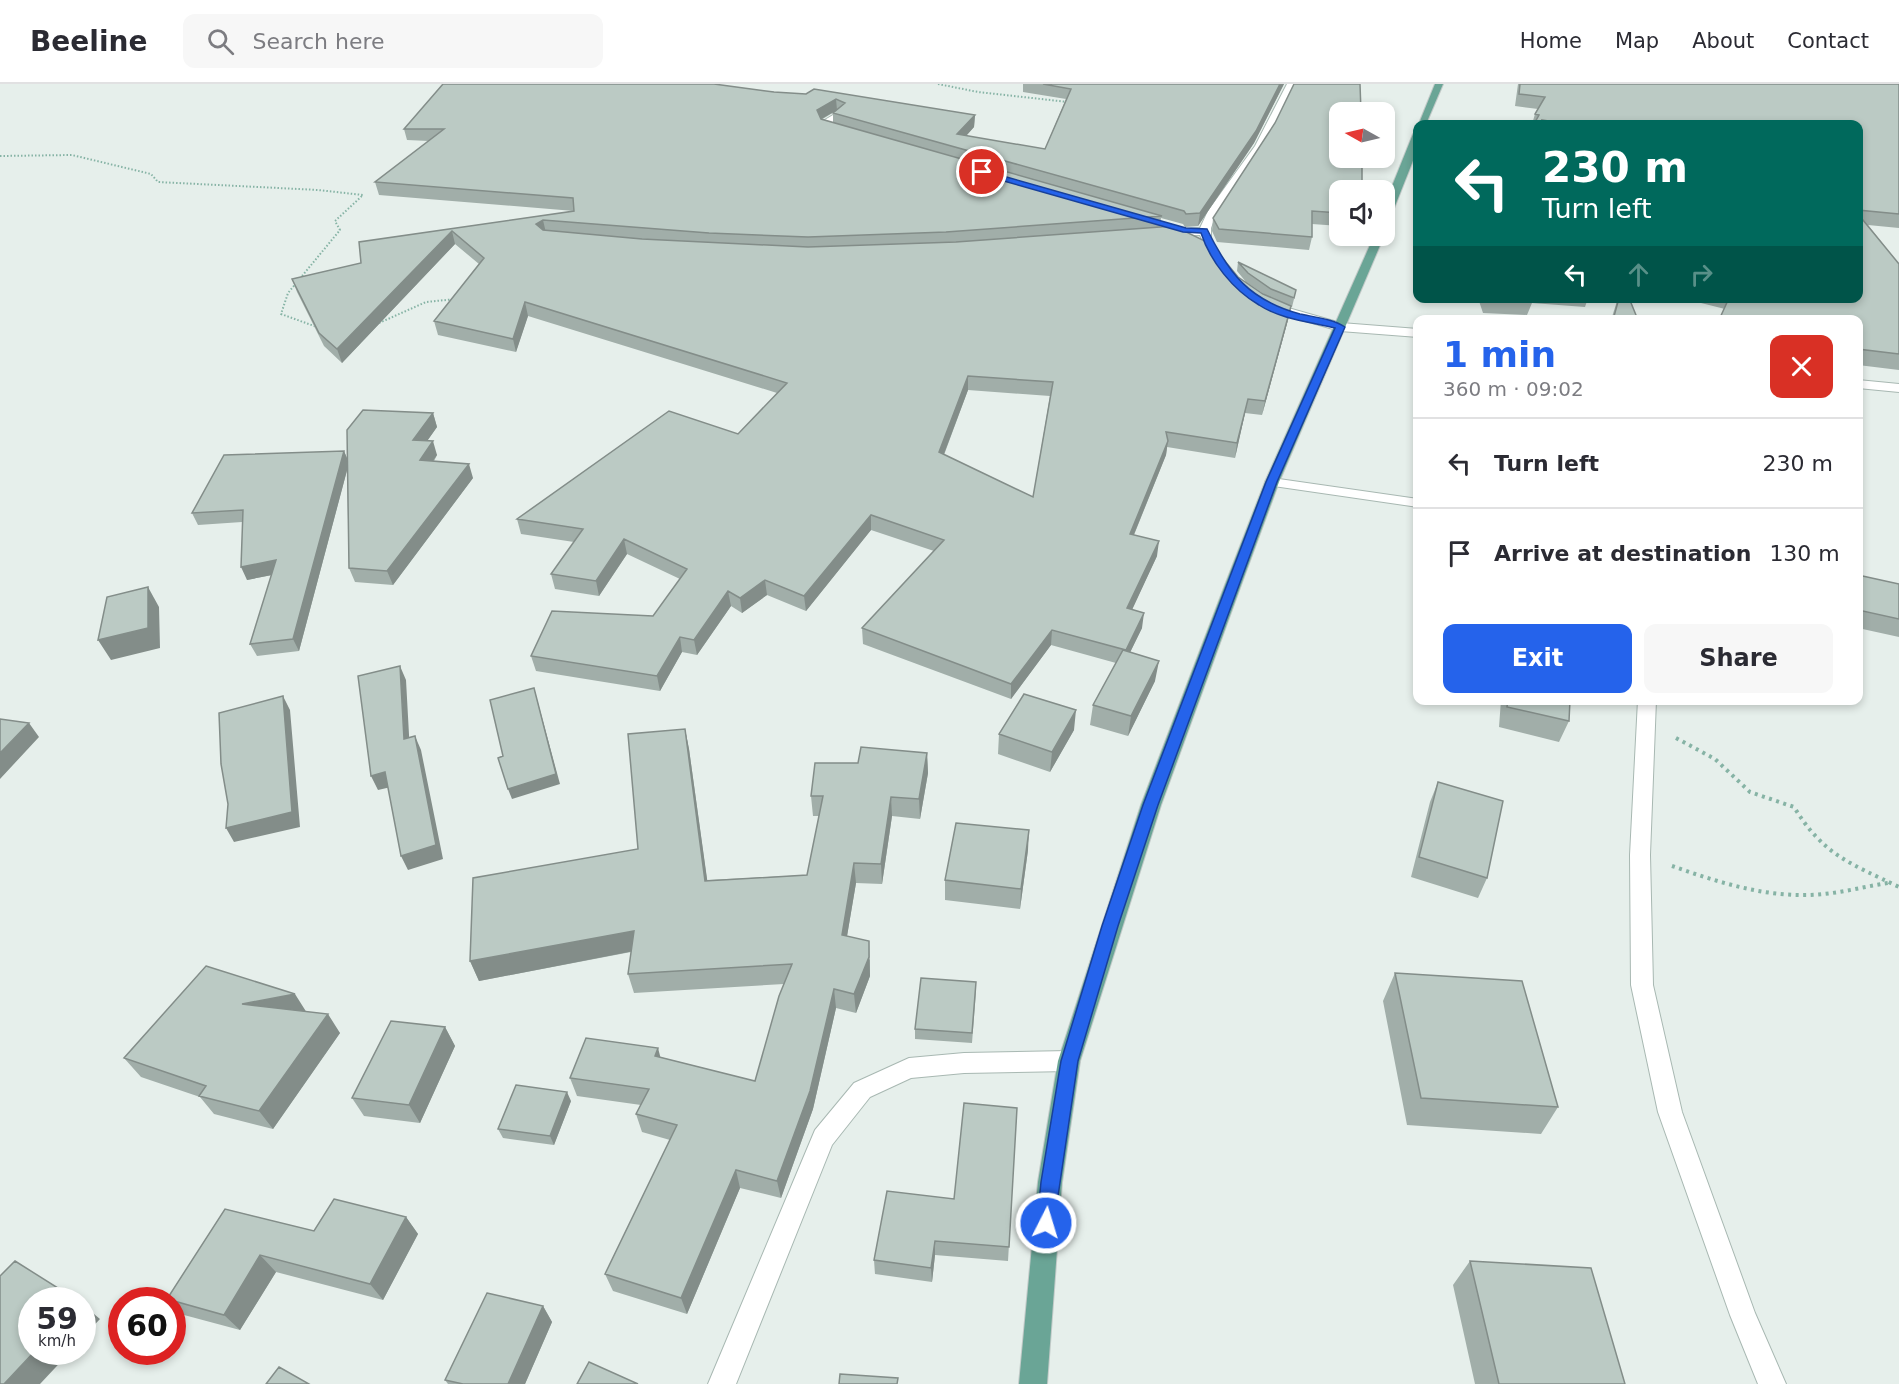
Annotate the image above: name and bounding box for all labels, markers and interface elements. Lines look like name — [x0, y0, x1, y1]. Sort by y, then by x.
search box — [183, 14, 603, 68]
text: Beeline — [30, 25, 147, 58]
icon: search — [204, 25, 237, 58]
text: Search here — [252, 29, 385, 54]
text: Home — [1520, 29, 1582, 53]
text: Map — [1615, 29, 1659, 53]
text: About — [1692, 29, 1754, 53]
text: Contact — [1787, 29, 1869, 53]
north arrow — [1329, 102, 1395, 168]
map controls — [1329, 102, 1395, 246]
text: 230 m — [1542, 143, 1688, 192]
icon: left — [1443, 144, 1521, 222]
pin — [956, 146, 1007, 197]
icon: arrive — [965, 155, 998, 188]
button: sound — [1329, 180, 1395, 246]
text: Turn left — [1542, 193, 1652, 224]
icon: left — [1559, 258, 1592, 291]
icon: ahead — [1622, 258, 1655, 291]
icon: right — [1685, 258, 1718, 291]
text: 1 min — [1443, 334, 1556, 375]
button: close — [1770, 335, 1833, 398]
text: 360 m · 09:02 — [1443, 377, 1584, 401]
icon: left — [1443, 447, 1476, 480]
text: Turn left — [1494, 451, 1599, 476]
text: 230 m — [1763, 451, 1833, 476]
icon: arrive — [1443, 537, 1476, 570]
text: Arrive at destination — [1494, 541, 1751, 566]
text: 130 m — [1769, 541, 1840, 566]
button: Exit — [1443, 624, 1632, 693]
button: Share — [1644, 624, 1833, 693]
position arrow — [1014, 1191, 1078, 1255]
speed limit sign: 60 — [108, 1287, 186, 1365]
text: 59 — [36, 1301, 78, 1336]
text: km/h — [38, 1332, 76, 1350]

